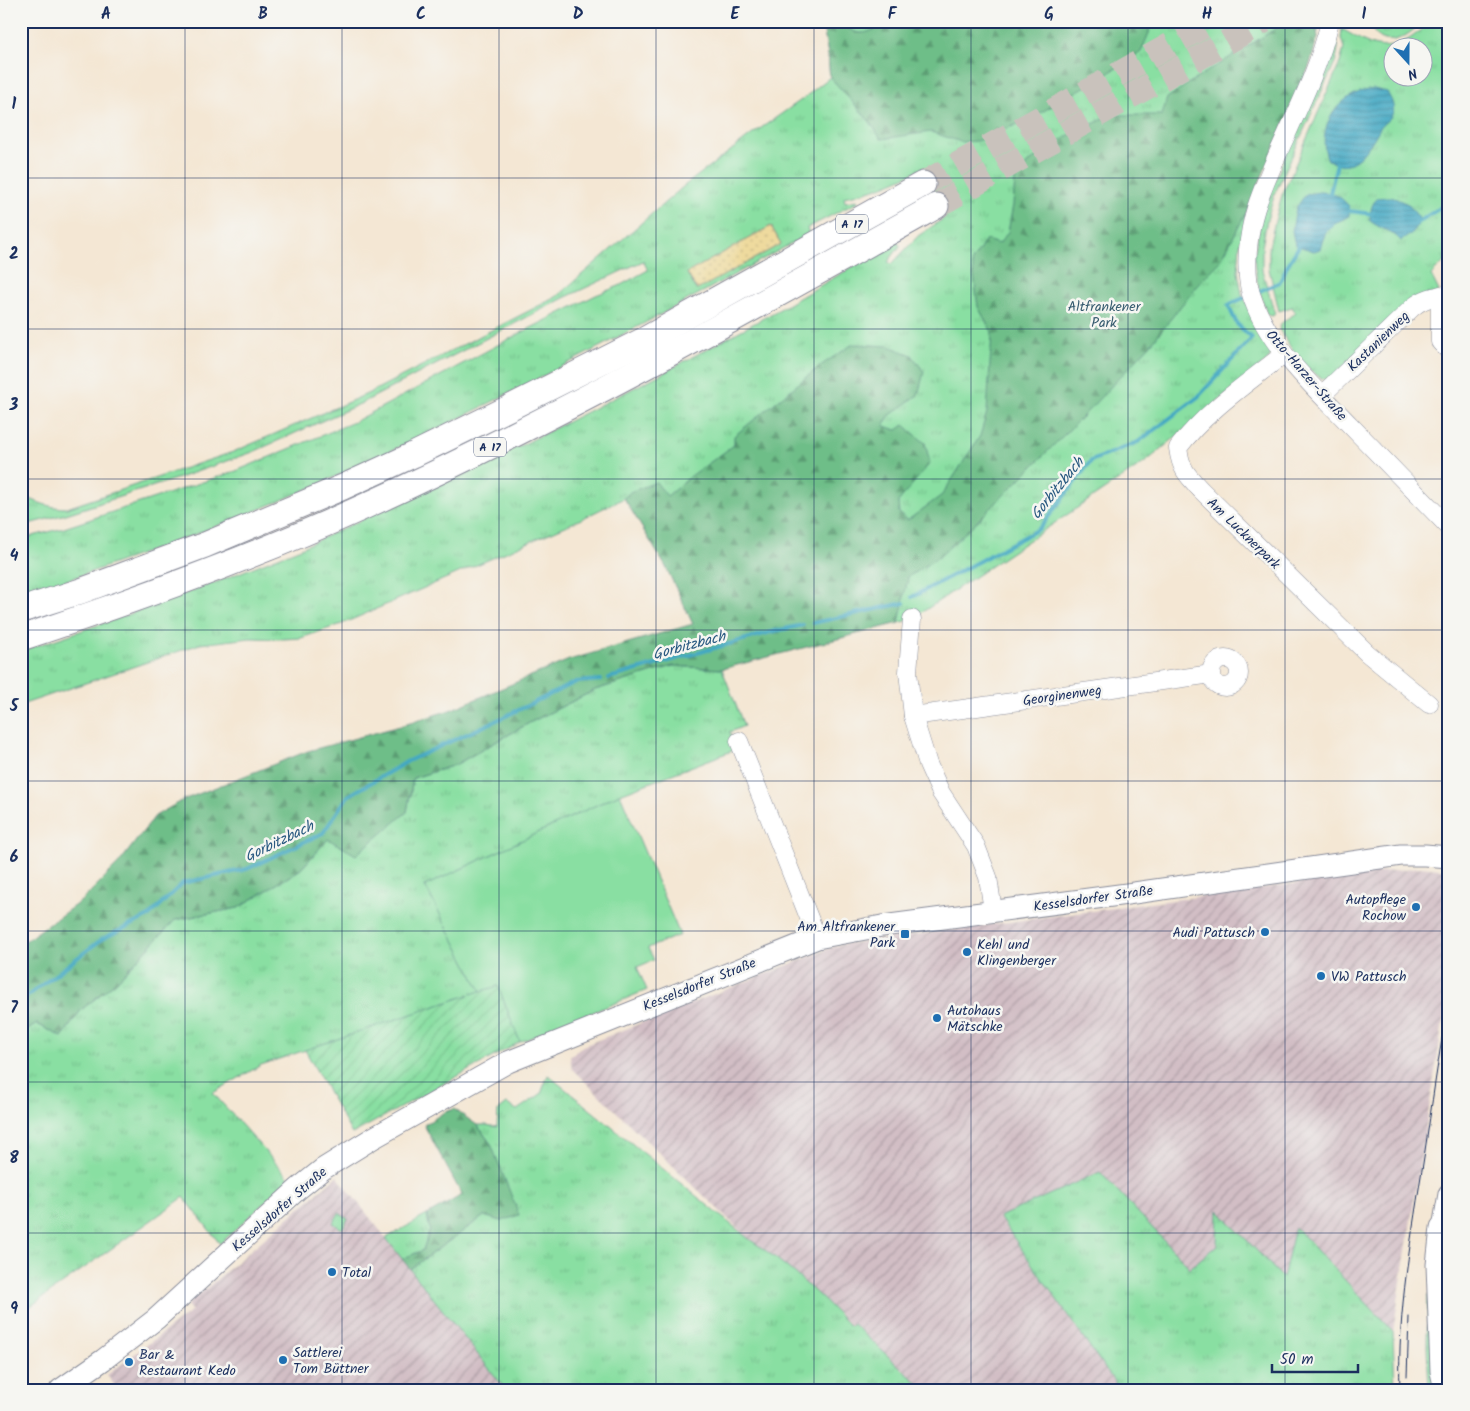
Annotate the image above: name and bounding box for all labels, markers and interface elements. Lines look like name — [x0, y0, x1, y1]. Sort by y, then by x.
text: A — [101, 2, 111, 27]
text: B — [258, 2, 268, 27]
text: C — [416, 2, 426, 27]
text: D — [573, 2, 584, 27]
text: E — [731, 2, 741, 27]
text: F — [888, 2, 898, 27]
text: G — [1044, 2, 1054, 27]
text: H — [1202, 2, 1212, 27]
text: I — [1362, 2, 1367, 27]
north arrow — [1382, 38, 1432, 88]
text: N — [1404, 61, 1420, 85]
text: 1 — [12, 92, 17, 117]
road number: A 17 — [836, 214, 868, 233]
text: 2 — [9, 242, 19, 267]
park label: Altfrankener Park — [1068, 296, 1142, 334]
street label: Kastanienweg — [1342, 306, 1415, 377]
street label: Otto-Harzer-Straße — [1260, 325, 1353, 427]
text: 3 — [9, 393, 19, 418]
road number: A 17 — [474, 438, 506, 457]
water label: Gorbitzbach — [1025, 451, 1092, 525]
street label: Am Lucknerpark — [1201, 493, 1286, 575]
text: 4 — [10, 544, 19, 569]
water label: Gorbitzbach — [650, 624, 730, 667]
street label: Georginenweg — [1021, 680, 1103, 712]
text: 5 — [9, 694, 20, 719]
water label: Gorbitzbach — [241, 814, 320, 869]
text: 6 — [10, 845, 19, 870]
street label: Kesselsdorfer Straße — [1032, 880, 1155, 918]
place label: Autopflege Rochow — [1345, 889, 1407, 927]
marker: Autopflege Rochow — [1410, 901, 1422, 913]
place label: Am Altfrankener Park — [797, 916, 896, 954]
place label: Audi Pattusch — [1172, 922, 1255, 944]
marker: Audi Pattusch — [1259, 926, 1271, 938]
marker: Am Altfrankener Park — [899, 928, 911, 940]
place label: Kehl und Klingenberger — [977, 934, 1057, 972]
marker: Kehl und Klingenberger — [961, 946, 973, 958]
street label: Kesselsdorfer Straße — [639, 952, 760, 1018]
place label: VW Pattusch — [1331, 966, 1406, 988]
marker: VW Pattusch — [1315, 970, 1327, 982]
text: 7 — [10, 996, 18, 1021]
place label: Autohaus Mätschke — [947, 1000, 1003, 1038]
marker: Autohaus Mätschke — [931, 1012, 943, 1024]
text: 8 — [9, 1146, 19, 1171]
street label: Kesselsdorfer Straße — [227, 1161, 333, 1258]
place label: Total — [342, 1262, 372, 1284]
marker: Total — [326, 1266, 338, 1278]
text: 9 — [10, 1297, 18, 1322]
scale bar — [1272, 1341, 1359, 1373]
place label: Sattlerei Tom Büttner — [293, 1342, 370, 1380]
place label: Bar & Restaurant Kedo — [139, 1344, 236, 1382]
text: 50 m — [1280, 1348, 1314, 1372]
marker: Sattlerei Tom Büttner — [277, 1354, 289, 1366]
marker: Bar & Restaurant Kedo — [123, 1356, 135, 1368]

